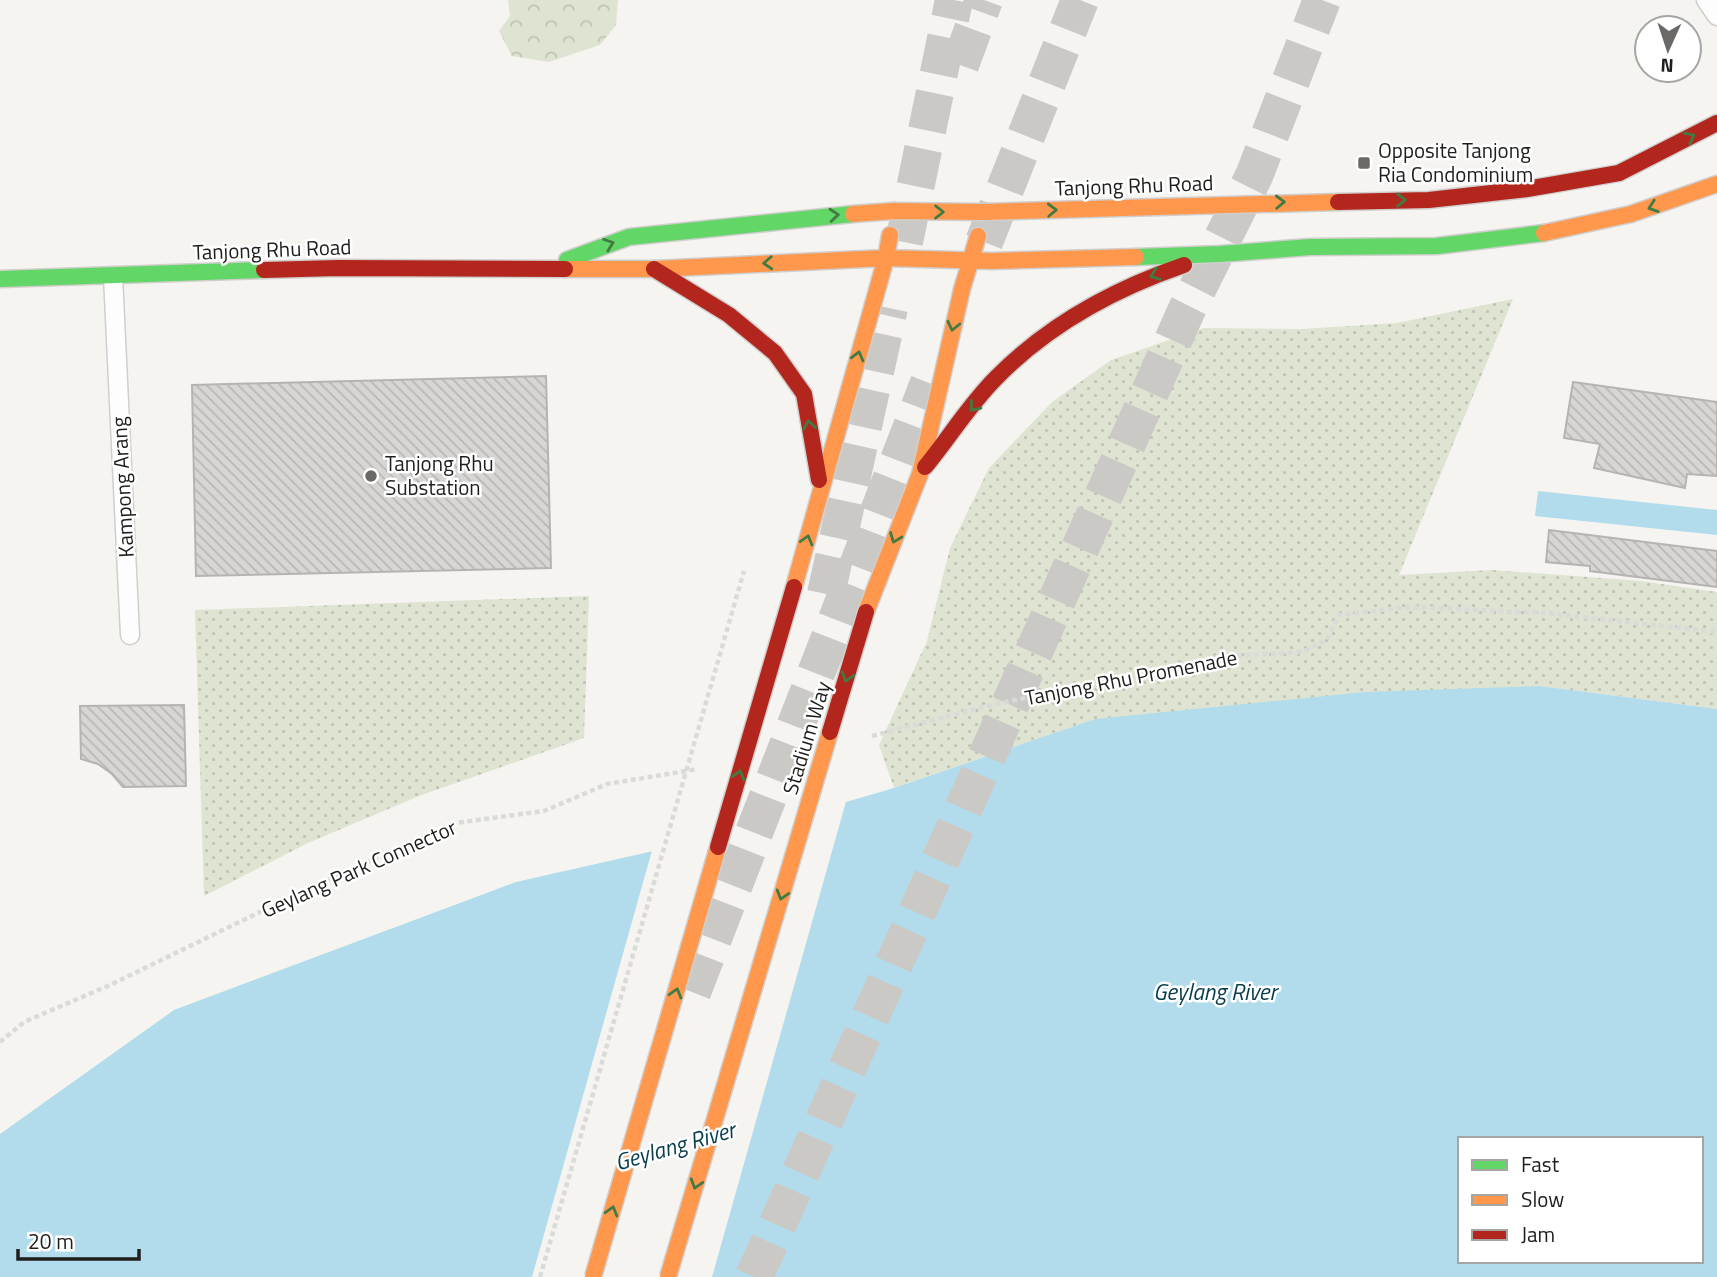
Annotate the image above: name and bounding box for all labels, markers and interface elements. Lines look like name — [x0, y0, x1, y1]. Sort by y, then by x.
north arrow — [1633, 14, 1703, 84]
text: N — [1660, 52, 1674, 81]
one-way arrow — [1683, 131, 1695, 145]
place label: Opposite Tanjong Ria Condominium — [1378, 134, 1533, 190]
marker: Opposite Tanjong Ria Condominium — [1356, 155, 1372, 171]
street label: Tanjong Rhu Road — [1054, 166, 1214, 204]
one-way arrow — [1396, 192, 1407, 208]
one-way arrow — [1274, 195, 1285, 210]
one-way arrow — [1647, 199, 1659, 213]
one-way arrow — [1047, 202, 1058, 217]
one-way arrow — [934, 204, 945, 219]
one-way arrow — [829, 208, 840, 223]
street label: Tanjong Rhu Road — [192, 230, 352, 268]
one-way arrow — [603, 238, 615, 252]
one-way arrow — [763, 256, 774, 271]
one-way arrow — [1150, 266, 1162, 280]
one-way arrow — [947, 320, 962, 332]
one-way arrow — [850, 350, 864, 362]
one-way arrow — [969, 399, 982, 411]
street label: Kampong Arang — [102, 415, 142, 558]
one-way arrow — [802, 420, 817, 431]
place label: Tanjong Rhu Substation — [385, 447, 494, 503]
marker: Tanjong Rhu Substation — [363, 468, 379, 484]
one-way arrow — [889, 531, 903, 543]
one-way arrow — [799, 534, 814, 546]
street label: Tanjong Rhu Promenade — [1022, 641, 1240, 713]
one-way arrow — [840, 671, 855, 683]
street label: Stadium Way — [774, 677, 838, 798]
one-way arrow — [731, 769, 746, 781]
street label: Geylang Park Connector — [256, 811, 461, 926]
one-way arrow — [775, 889, 790, 901]
water label: Geylang River — [1153, 974, 1279, 1009]
one-way arrow — [667, 987, 682, 999]
water label: Geylang River — [611, 1111, 742, 1179]
legend — [1458, 1137, 1703, 1263]
text: Fast — [1521, 1148, 1560, 1180]
one-way arrow — [689, 1178, 704, 1190]
text: Slow — [1521, 1183, 1564, 1215]
one-way arrow — [603, 1206, 618, 1218]
scale bar — [18, 1218, 138, 1262]
text: Jam — [1521, 1218, 1555, 1250]
text: 20 m — [28, 1225, 74, 1257]

